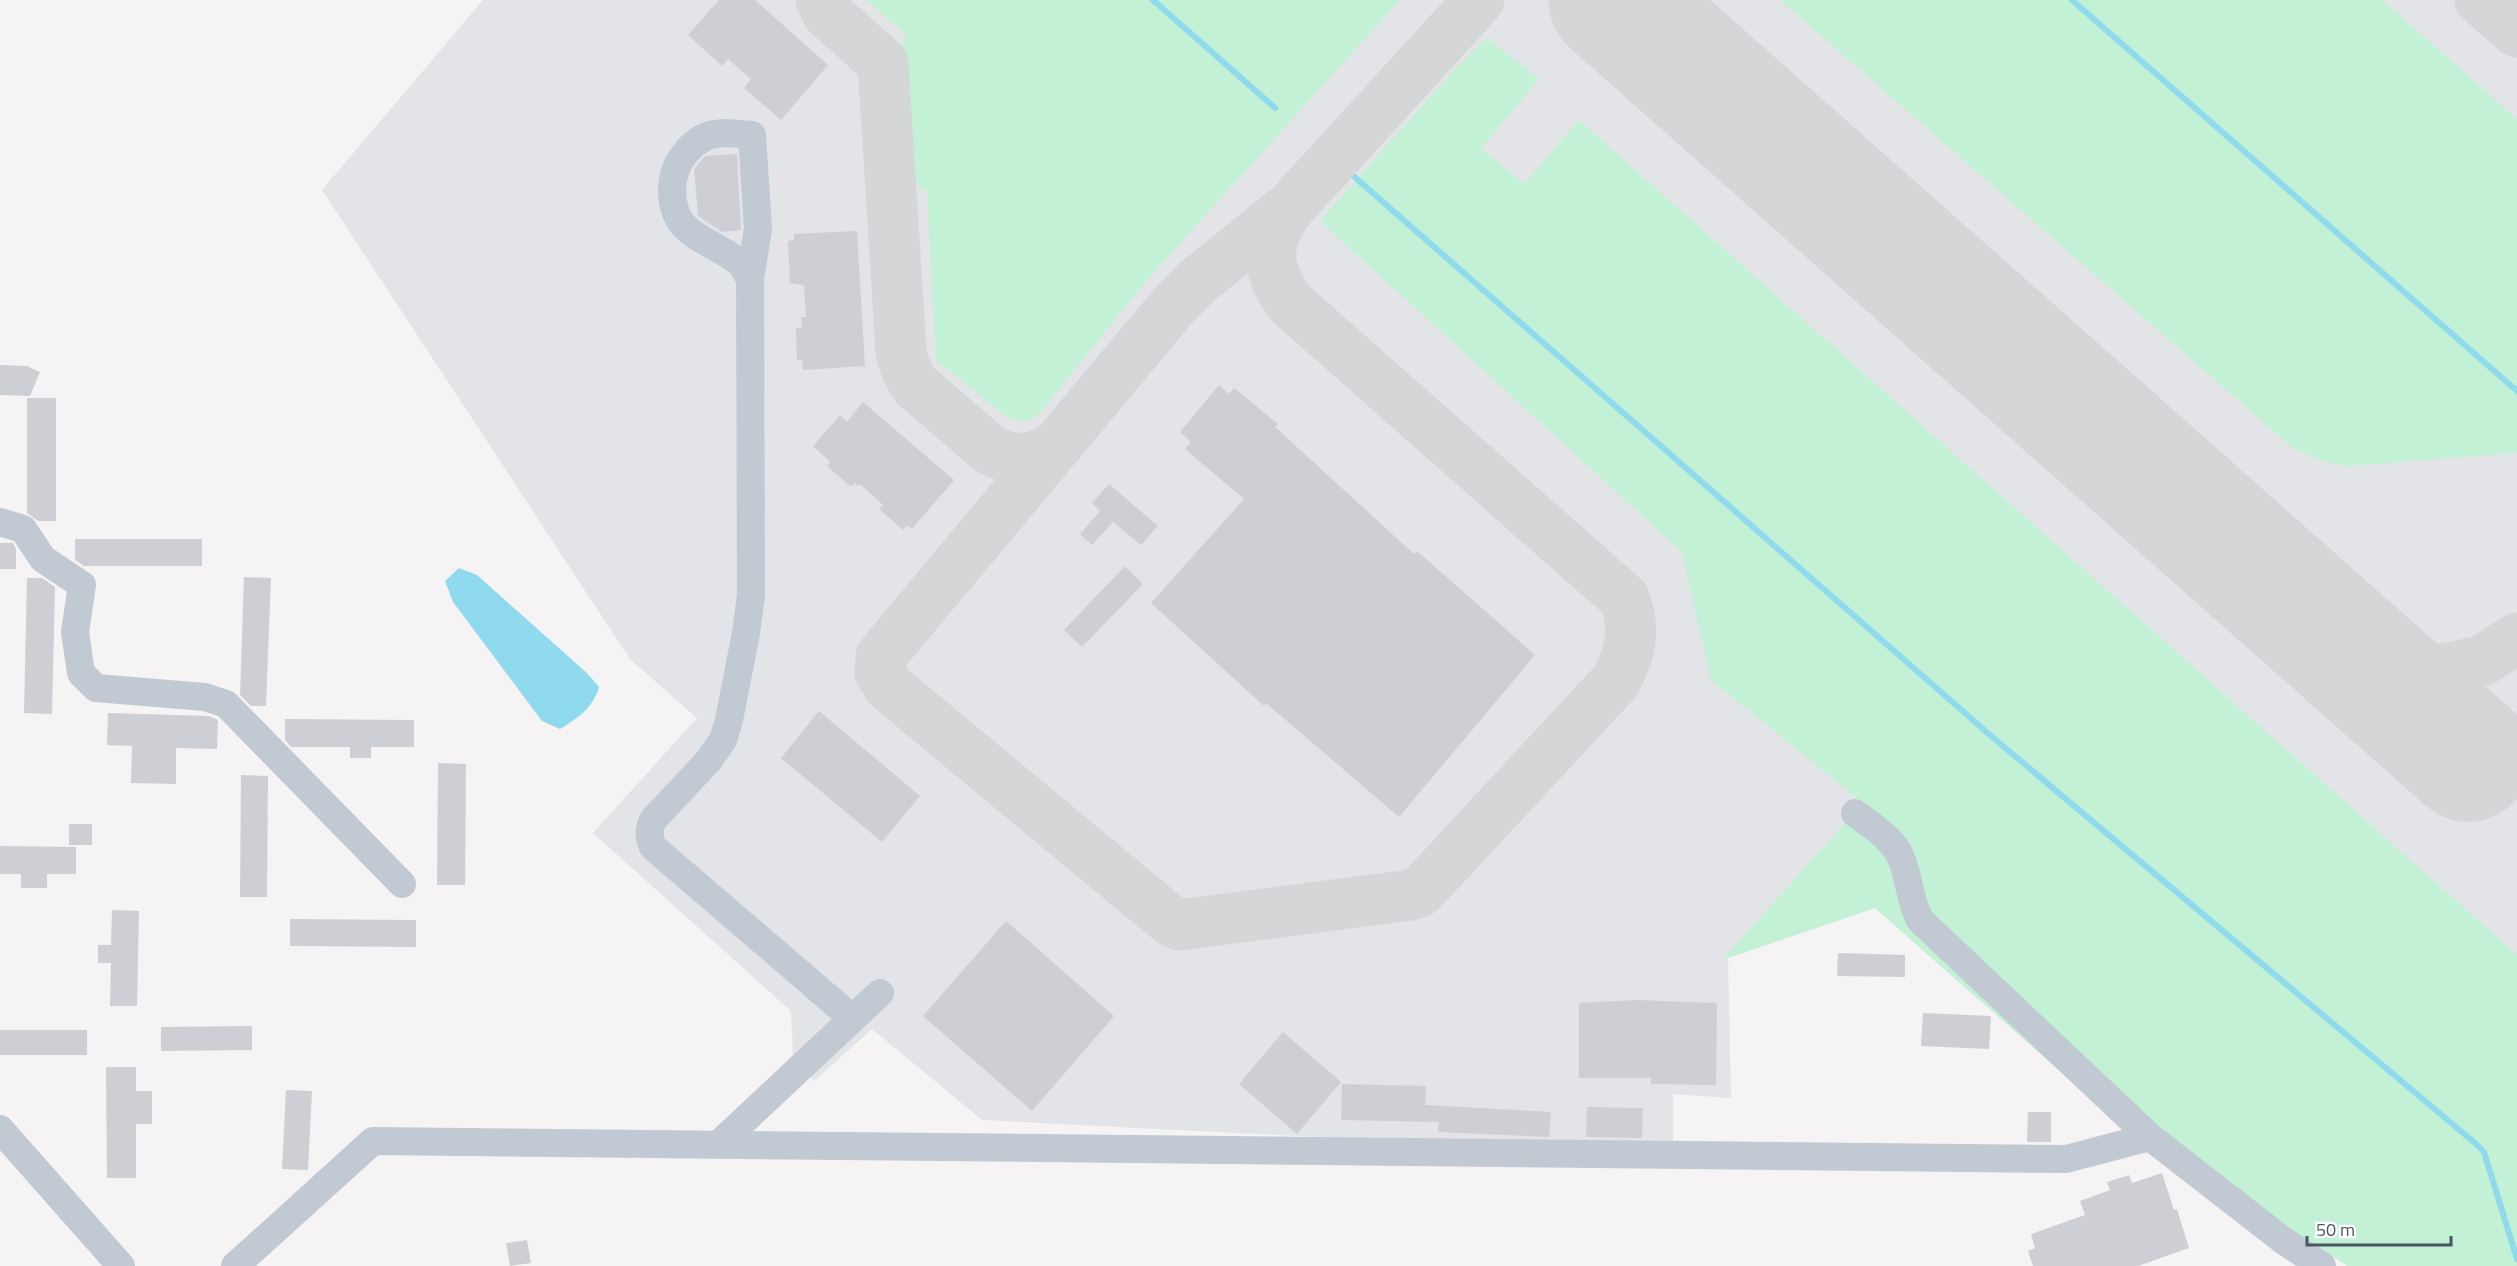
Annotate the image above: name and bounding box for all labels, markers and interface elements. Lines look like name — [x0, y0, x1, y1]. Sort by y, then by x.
scale bar — [2307, 1209, 2451, 1247]
text: 50 m — [2316, 1216, 2355, 1243]

